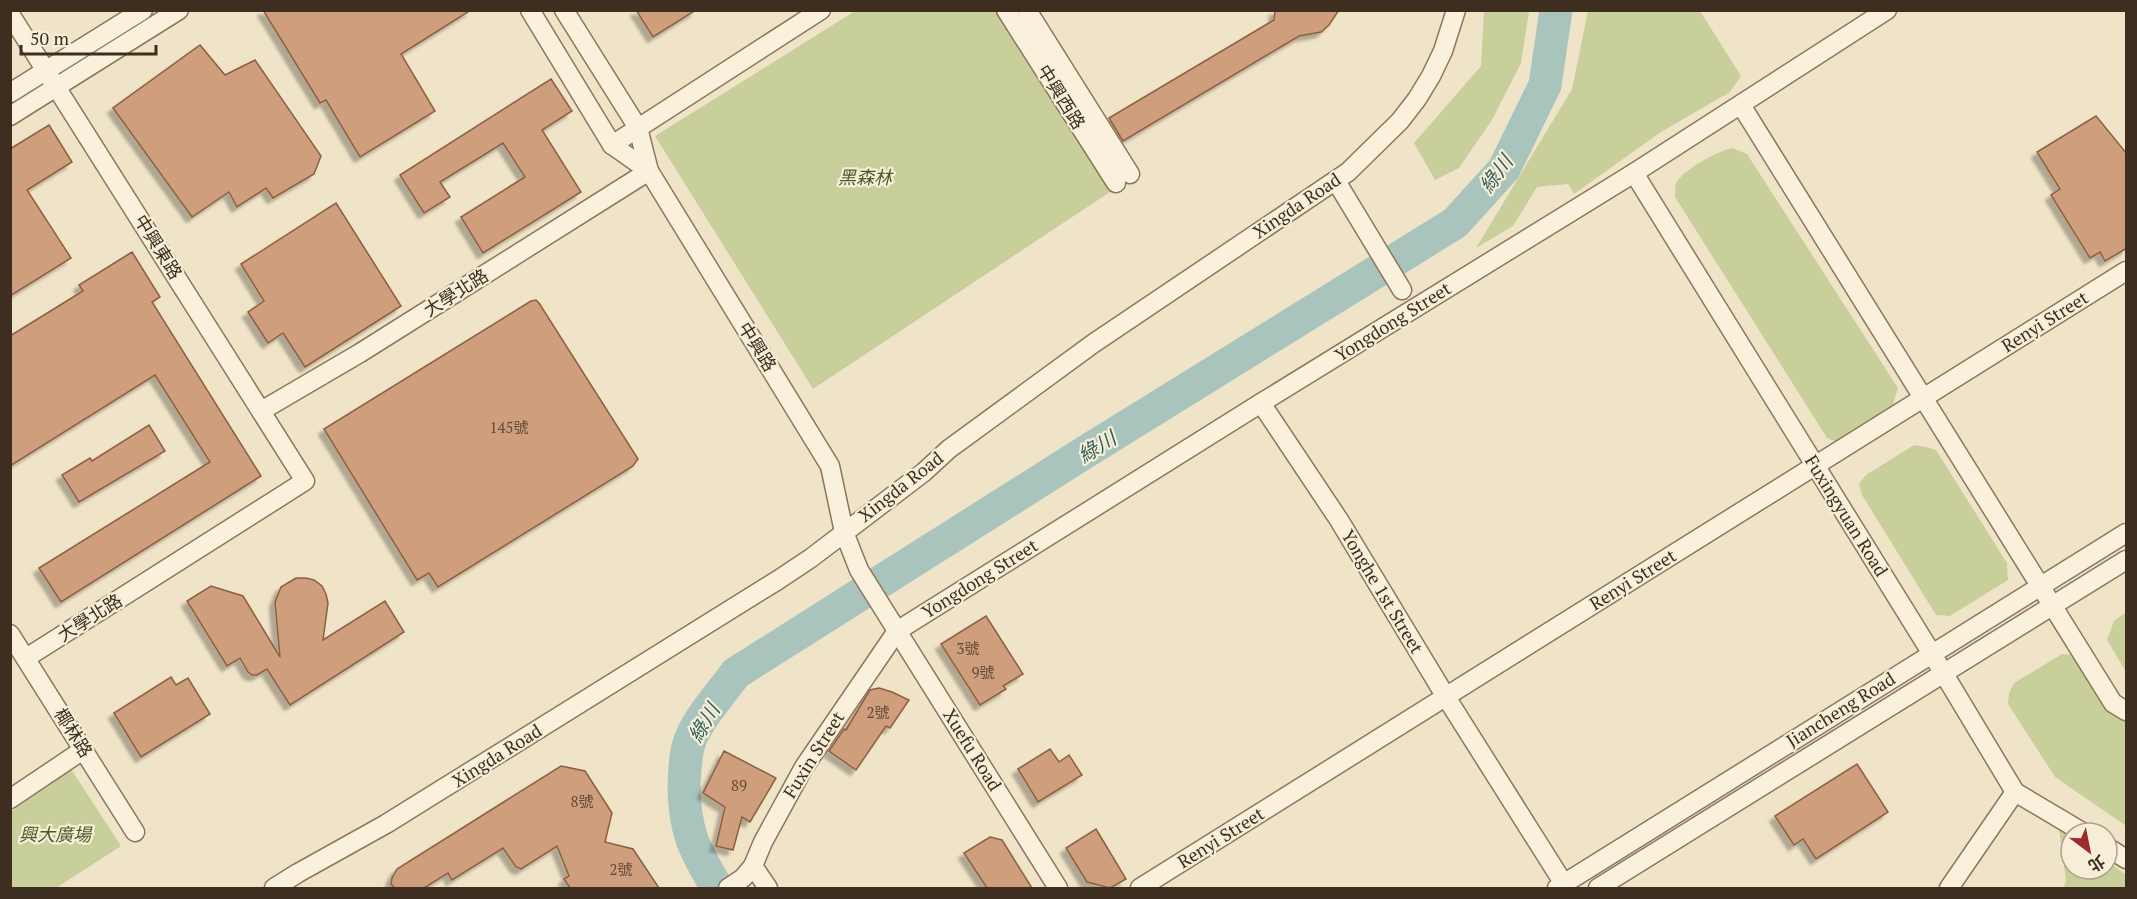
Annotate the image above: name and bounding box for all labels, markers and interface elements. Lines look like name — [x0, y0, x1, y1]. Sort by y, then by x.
scale bar — [21, 18, 156, 56]
text: 50 m — [30, 26, 70, 50]
street label: 中興西路 — [1033, 60, 1091, 133]
water label: 綠川 — [1473, 148, 1519, 198]
park label: 黑森林 — [838, 165, 894, 189]
street label: Xingda Road — [1248, 167, 1345, 243]
street label: 中興東路 — [130, 210, 188, 283]
street label: 大學北路 — [419, 263, 492, 321]
street label: Yongdong Street — [1330, 276, 1455, 366]
street label: Renyi Street — [1997, 285, 2093, 357]
street label: 中興路 — [733, 317, 782, 376]
house number: 145號 — [490, 417, 529, 437]
water label: 綠川 — [1073, 423, 1123, 469]
street label: Xingda Road — [853, 446, 948, 527]
street label: Fuxingyuan Road — [1800, 450, 1894, 581]
street label: Yonghe 1st Street — [1336, 525, 1429, 658]
street label: Yongdong Street — [917, 533, 1042, 623]
street label: Renyi Street — [1585, 543, 1681, 615]
street label: 大學北路 — [53, 588, 126, 646]
house number: 3號 — [957, 638, 980, 658]
house number: 9號 — [972, 662, 995, 682]
street label: Jiancheng Road — [1782, 666, 1899, 752]
water label: 綠川 — [682, 697, 726, 747]
house number: 2號 — [867, 702, 890, 722]
street label: 椰林路 — [49, 703, 98, 762]
street label: Xuefu Road — [938, 704, 1008, 795]
street label: Fuxin Street — [777, 706, 849, 802]
street label: Xingda Road — [447, 718, 546, 792]
house number: 89 — [731, 775, 747, 795]
house number: 8號 — [571, 791, 594, 811]
street label: Renyi Street — [1173, 801, 1269, 873]
north arrow — [2059, 821, 2119, 881]
park label: 興大廣場 — [19, 822, 93, 846]
text: 北 — [2084, 850, 2110, 877]
house number: 2號 — [610, 859, 633, 879]

